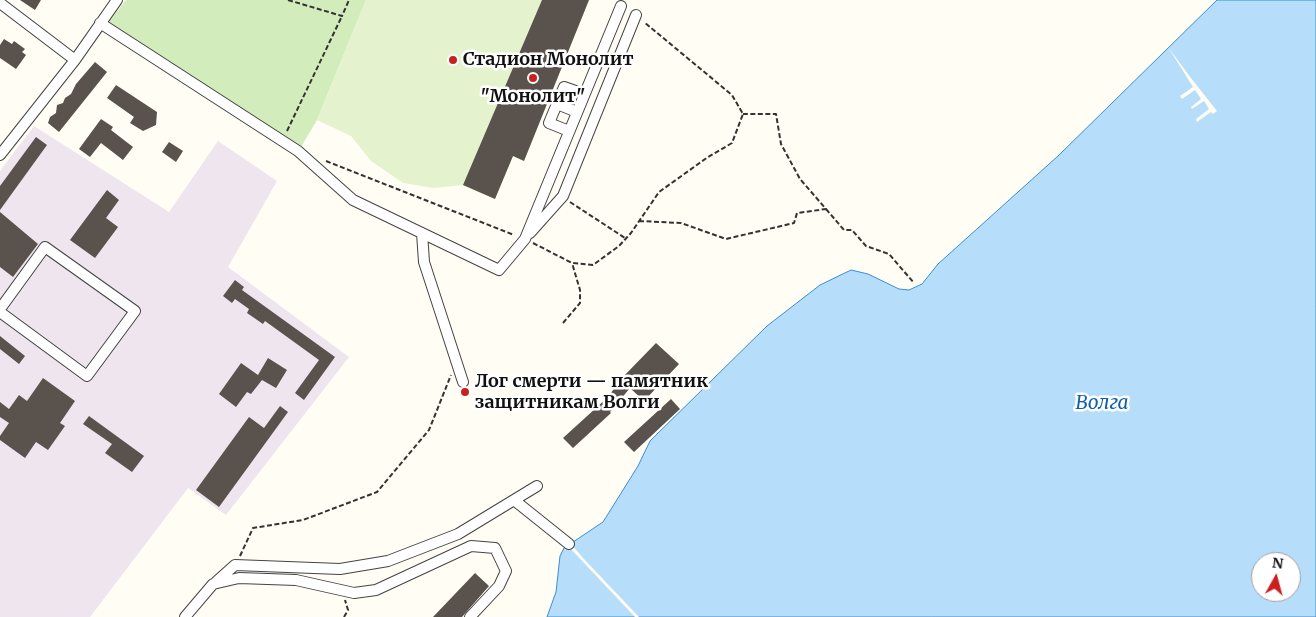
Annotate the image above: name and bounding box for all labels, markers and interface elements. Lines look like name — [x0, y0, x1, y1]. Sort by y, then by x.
place label: Стадион Монолит — [463, 49, 633, 71]
marker: Стадион Монолит — [447, 54, 459, 66]
marker: "Монолит" — [527, 72, 539, 84]
place label: "Монолит" — [481, 86, 585, 108]
place label: Лог смерти — памятник защитникам Волги — [475, 371, 708, 414]
marker: Лог смерти — памятник защитникам Волги — [459, 386, 471, 398]
water label: Волга — [1075, 393, 1129, 415]
north arrow — [1251, 552, 1301, 602]
text: N — [1271, 553, 1284, 573]

